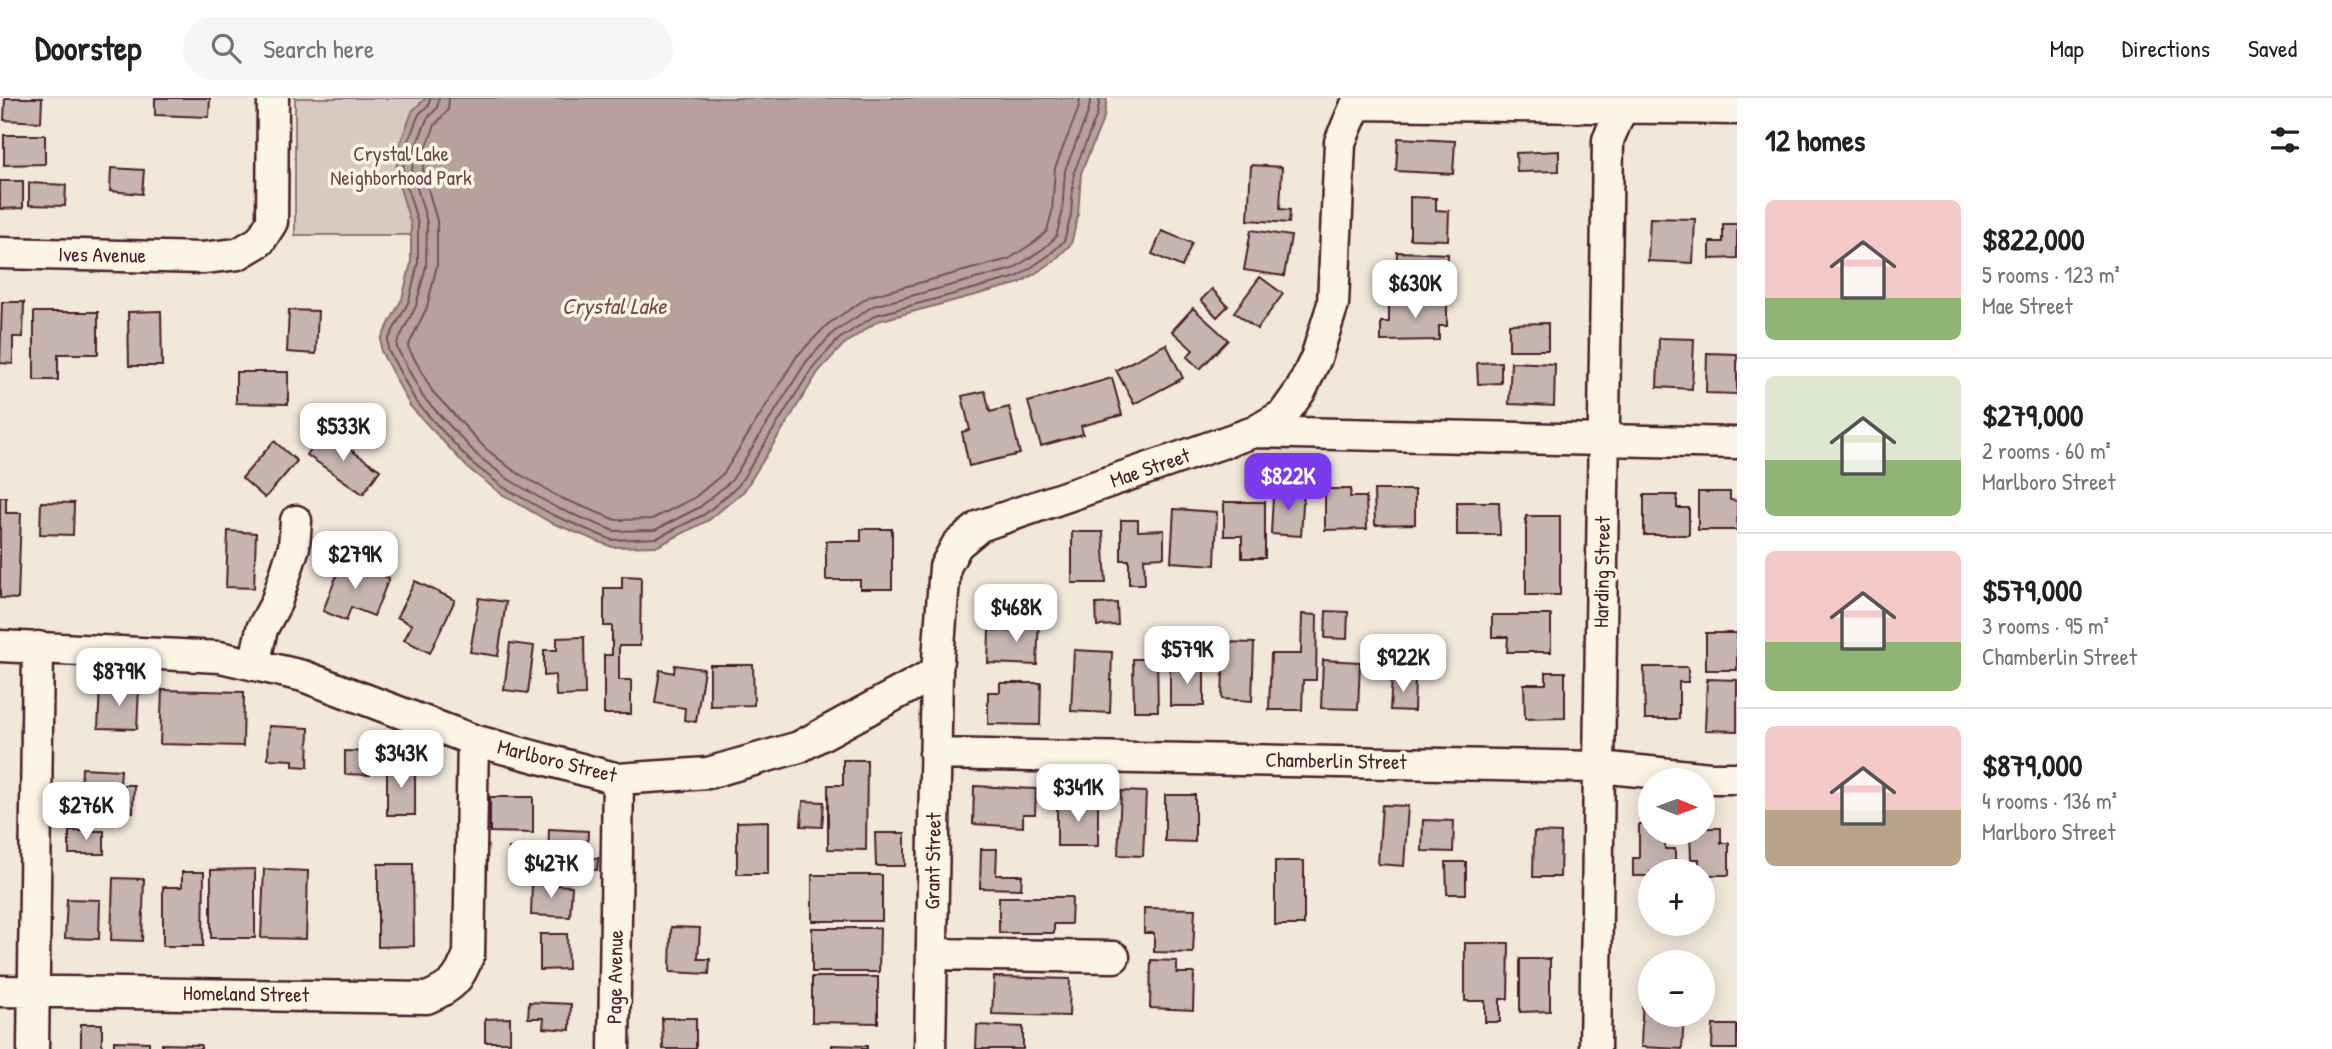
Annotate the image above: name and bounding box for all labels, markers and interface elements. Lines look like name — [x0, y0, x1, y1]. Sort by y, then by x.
search box — [183, 17, 673, 80]
text: Doorstep — [35, 26, 141, 70]
icon: search — [207, 29, 245, 67]
text: Search here — [263, 31, 374, 66]
text: Map — [2050, 32, 2084, 64]
text: Directions — [2122, 32, 2210, 64]
text: Saved — [2248, 32, 2297, 64]
text: 12 homes — [1765, 120, 1865, 160]
icon: filters — [2266, 121, 2304, 159]
park label: Crystal Lake Neighborhood Park — [330, 139, 472, 192]
text: $822,000 — [1982, 219, 2085, 259]
icon: home — [1821, 228, 1905, 312]
street label: Ives Avenue — [58, 239, 146, 270]
text: 5 rooms · 123 m² — [1982, 259, 2120, 290]
pin: $630K — [1366, 260, 1464, 320]
text: $630K — [1388, 267, 1442, 298]
water label: Crystal Lake — [562, 290, 667, 322]
text: Mae Street — [1982, 290, 2073, 321]
text: $279,000 — [1982, 395, 2084, 435]
pin: $533K — [294, 404, 392, 463]
icon: home — [1821, 404, 1905, 488]
text: $533K — [316, 410, 370, 441]
text: 2 rooms · 60 m² — [1982, 435, 2111, 466]
street label: Mae Street — [1106, 440, 1194, 495]
pin: $822K — [1239, 454, 1337, 513]
text: $822K — [1260, 460, 1316, 491]
text: Marlboro Street — [1982, 466, 2115, 497]
street label: Harding Street — [1586, 515, 1617, 628]
pin: $279K — [306, 532, 404, 591]
text: $279K — [328, 538, 382, 569]
text: $579,000 — [1982, 570, 2082, 610]
icon: home — [1821, 579, 1905, 663]
pin: $468K — [967, 584, 1065, 644]
text: $468K — [990, 591, 1042, 622]
text: 3 rooms · 95 m² — [1982, 610, 2109, 641]
pin: $579K — [1138, 626, 1236, 686]
text: $579K — [1160, 633, 1214, 664]
pin: $922K — [1354, 634, 1452, 694]
text: $922K — [1376, 641, 1430, 672]
text: Chamberlin Street — [1982, 641, 2137, 672]
pin: $879K — [70, 648, 168, 708]
text: $879K — [92, 655, 146, 686]
pin: $343K — [352, 730, 450, 790]
street label: Marlboro Street — [495, 732, 620, 790]
text: $343K — [375, 737, 427, 768]
street label: Chamberlin Street — [1265, 745, 1408, 776]
text: $879,000 — [1982, 745, 2082, 785]
icon: home — [1821, 754, 1905, 838]
pin: $341K — [1029, 764, 1127, 824]
north arrow — [1638, 768, 1715, 845]
map controls — [1638, 768, 1715, 1027]
text: $341K — [1053, 771, 1103, 802]
pin: $276K — [37, 782, 135, 842]
text: 4 rooms · 136 m² — [1982, 785, 2117, 816]
text: $276K — [58, 789, 114, 820]
street label: Grant Street — [917, 812, 948, 910]
text: Marlboro Street — [1982, 816, 2115, 847]
pin: $427K — [502, 840, 600, 900]
text: $427K — [524, 847, 578, 878]
button: + — [1638, 859, 1715, 936]
street label: Page Avenue — [599, 930, 630, 1024]
button: − — [1638, 950, 1715, 1027]
street label: Homeland Street — [183, 978, 310, 1009]

